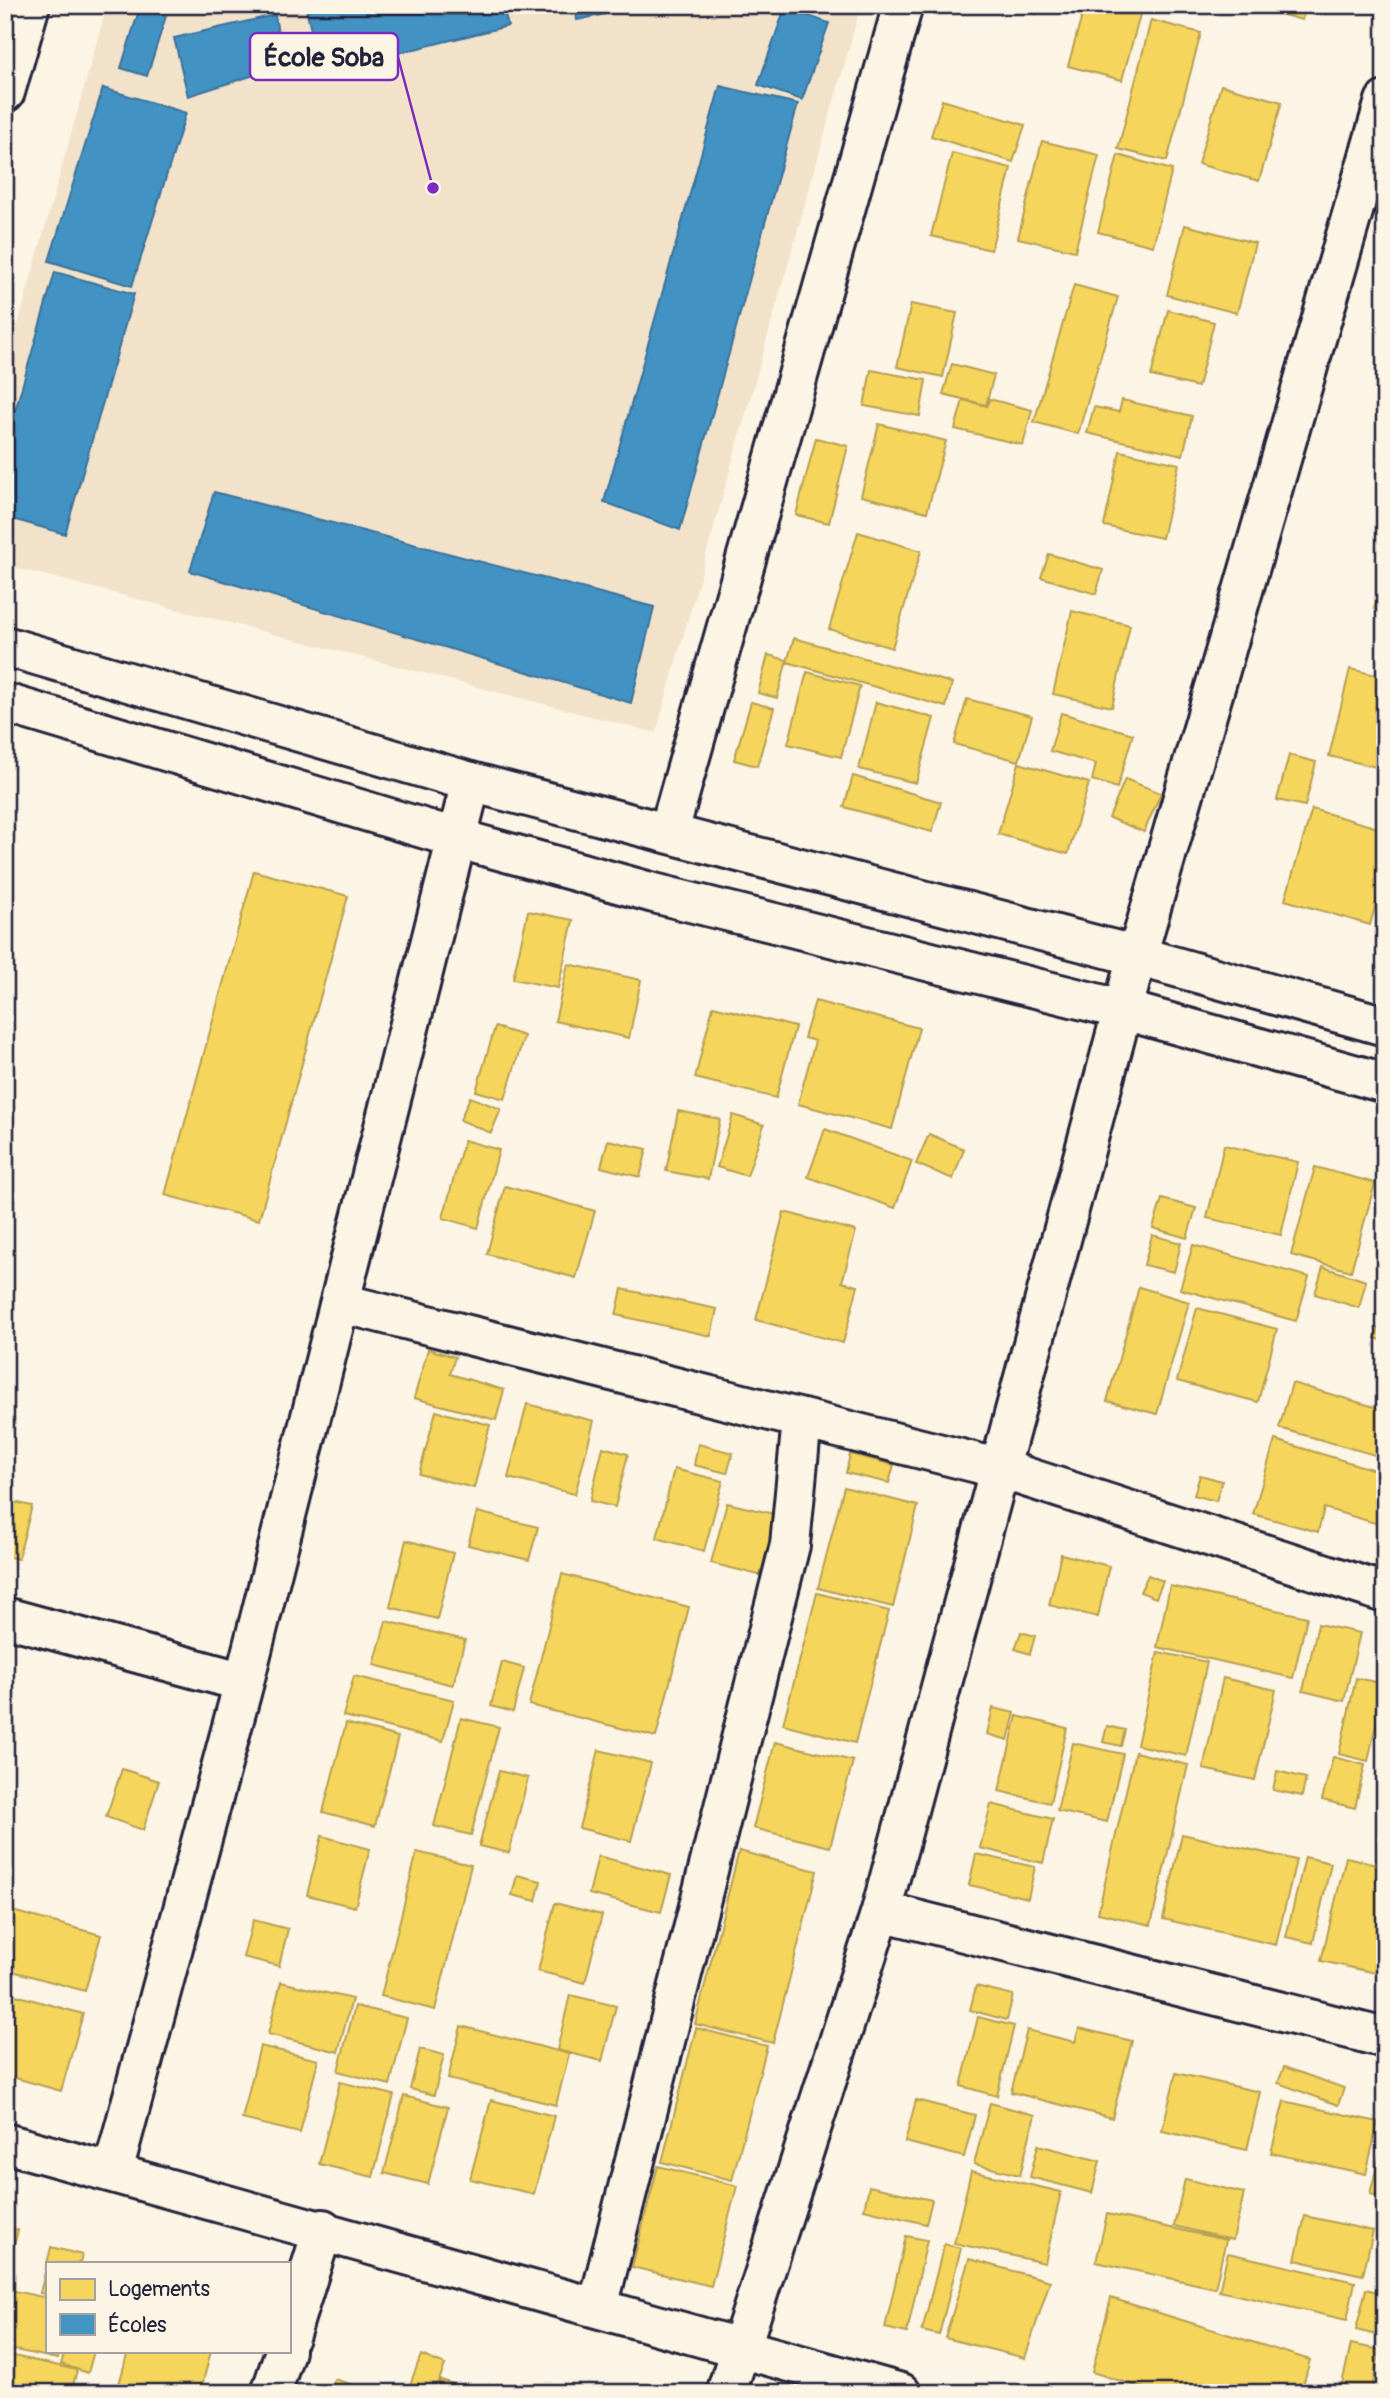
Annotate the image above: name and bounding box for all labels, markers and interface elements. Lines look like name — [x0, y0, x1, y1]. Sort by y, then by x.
callout: École Soba — [250, 33, 398, 80]
text: École Soba — [264, 42, 384, 74]
legend — [46, 2262, 290, 2352]
text: Logements — [108, 2276, 211, 2303]
text: Écoles — [108, 2312, 167, 2339]

